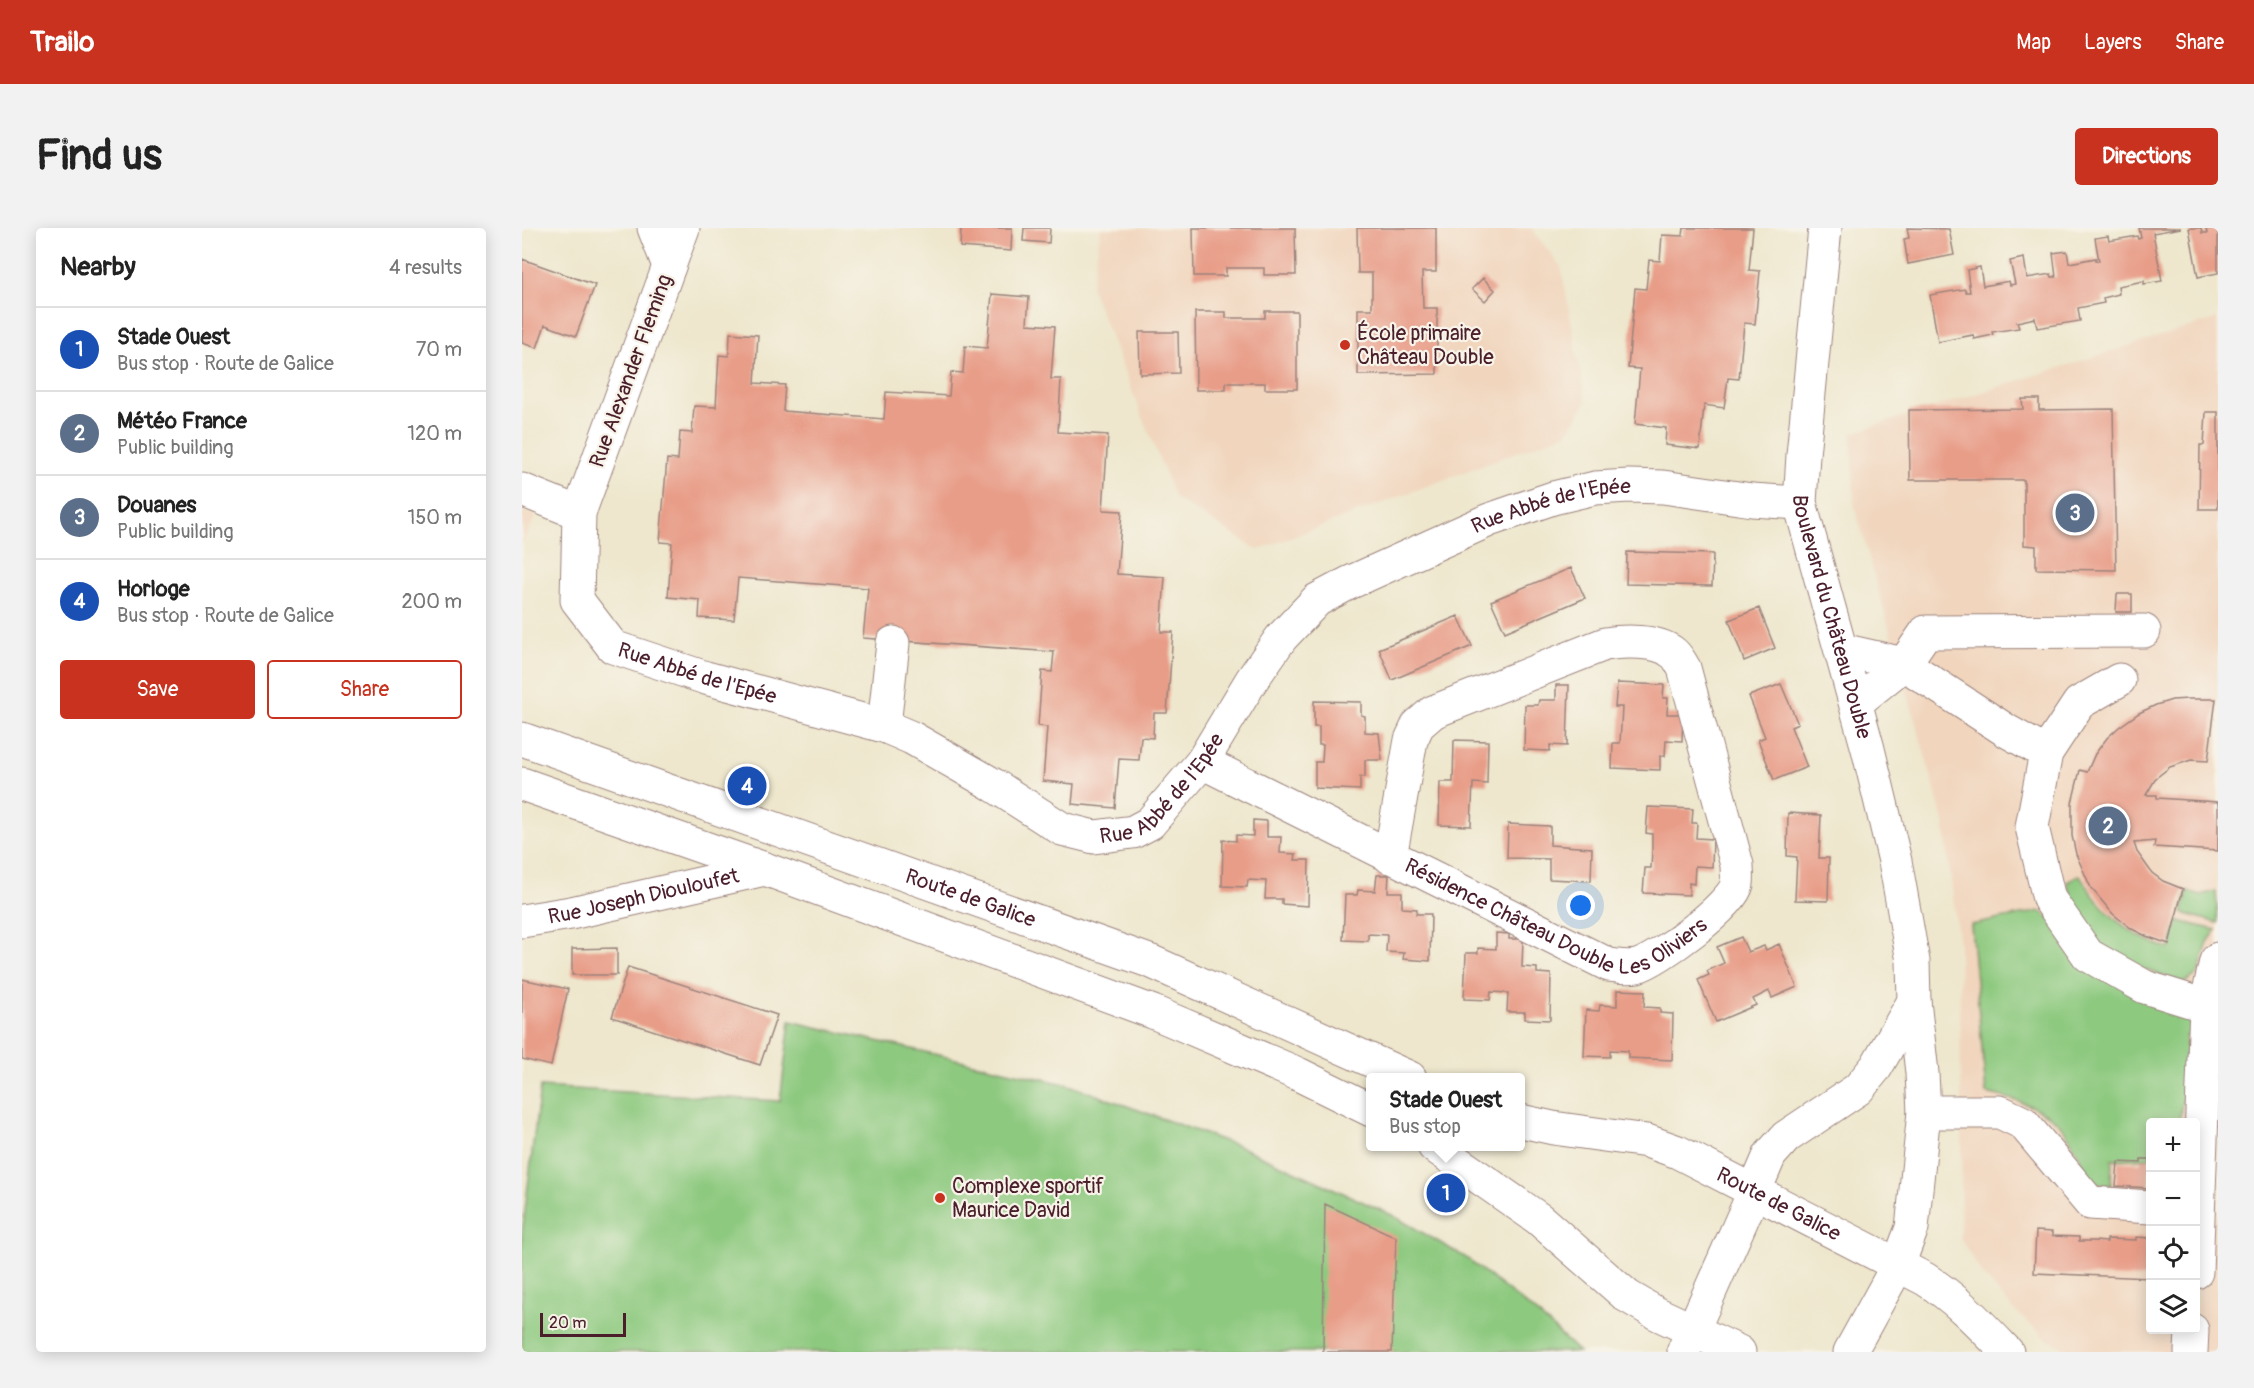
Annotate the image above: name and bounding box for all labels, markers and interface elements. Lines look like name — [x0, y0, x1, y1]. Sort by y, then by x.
text: Trailo — [30, 25, 94, 60]
text: Map — [2016, 29, 2051, 56]
text: Layers — [2084, 29, 2142, 56]
text: Share — [2175, 29, 2224, 56]
button: Directions — [2075, 128, 2218, 185]
text: Find us — [36, 130, 162, 182]
text: Nearby — [60, 251, 136, 283]
text: 4 results — [389, 255, 462, 280]
street label: Rue Alexander Fleming — [584, 271, 678, 471]
place label: École primaire Château Double — [1357, 320, 1494, 371]
text: Stade Ouest — [117, 323, 230, 351]
text: 1 — [76, 337, 83, 362]
text: 70 m — [416, 337, 462, 362]
marker: École primaire Château Double — [1338, 338, 1352, 352]
text: Bus stop · Route de Galice — [117, 351, 334, 376]
text: Météo France — [117, 407, 247, 435]
text: 2 — [74, 421, 85, 446]
text: 120 m — [407, 421, 462, 446]
text: Public building — [117, 435, 233, 460]
street label: Rue Abbé de l'Epée — [1467, 472, 1632, 540]
pin: 3 — [2056, 490, 2094, 536]
text: Douanes — [117, 491, 196, 519]
street label: Boulevard du Château Double — [1786, 494, 1878, 742]
text: 3 — [74, 505, 85, 530]
text: 150 m — [408, 505, 462, 530]
text: Public building — [117, 519, 233, 544]
text: Horloge — [117, 575, 190, 603]
text: 4 — [74, 589, 85, 614]
text: 200 m — [401, 589, 462, 614]
text: Bus stop · Route de Galice — [117, 603, 334, 628]
street label: Rue Abbé de l'Epée — [614, 636, 780, 710]
button: Save — [60, 660, 255, 719]
button: Share — [267, 660, 462, 719]
street label: Rue Abbé de l'Epée — [1098, 727, 1230, 850]
pin: 4 — [728, 764, 766, 808]
pin: 2 — [2088, 804, 2128, 848]
street label: Résidence Château Double Les Oliviers — [1400, 852, 1713, 981]
street label: Rue Joseph Diouloufet — [546, 862, 742, 930]
street label: Route de Galice — [902, 862, 1040, 934]
your location — [1566, 891, 1595, 920]
popup — [1366, 1073, 1525, 1151]
text: Stade Ouest — [1389, 1086, 1502, 1114]
text: Bus stop — [1389, 1114, 1461, 1139]
map controls — [2146, 1118, 2200, 1334]
button: + — [2146, 1118, 2200, 1172]
street label: Route de Galice — [1712, 1161, 1846, 1247]
pin: 1 — [1426, 1170, 1466, 1216]
button: − — [2146, 1172, 2200, 1226]
place label: Complexe sportif Maurice David — [952, 1173, 1104, 1224]
marker: Complexe sportif Maurice David — [933, 1191, 947, 1205]
button: locate — [2146, 1226, 2200, 1280]
button: layers — [2146, 1280, 2200, 1334]
scale bar — [540, 1310, 626, 1338]
text: 20 m — [549, 1313, 587, 1333]

